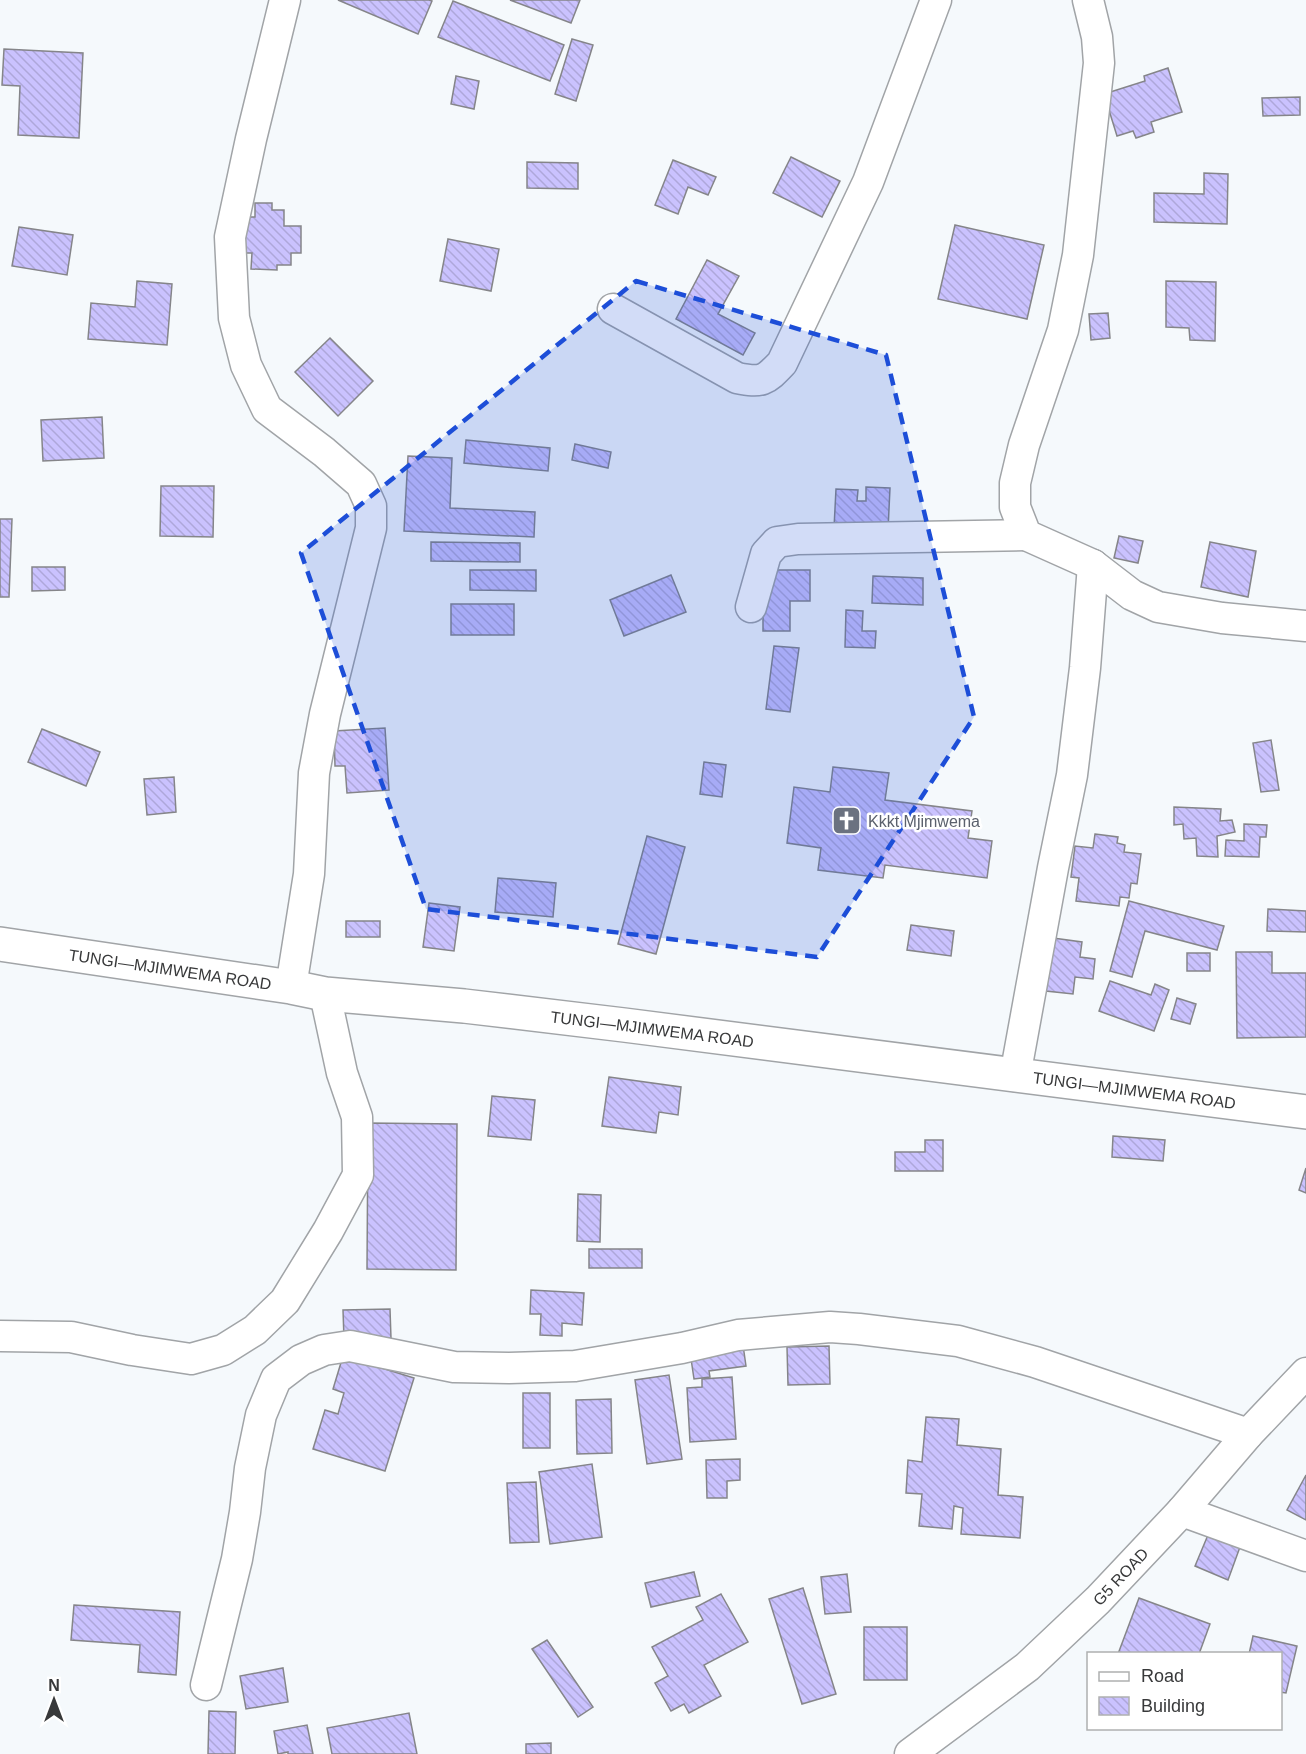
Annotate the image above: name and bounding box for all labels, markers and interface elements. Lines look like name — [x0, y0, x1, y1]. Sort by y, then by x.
church icon: Kkkt Mjimwema — [831, 805, 863, 837]
place label: Kkkt Mjimwema — [868, 813, 980, 830]
street label: TUNGI—MJIMWEMA ROAD — [68, 946, 272, 993]
street label: TUNGI—MJIMWEMA ROAD — [550, 1008, 755, 1050]
street label: TUNGI—MJIMWEMA ROAD — [1032, 1069, 1237, 1112]
street label: G5 ROAD — [1090, 1545, 1152, 1609]
legend — [1087, 1652, 1282, 1730]
text: Road — [1141, 1666, 1184, 1686]
north arrow — [24, 1670, 84, 1730]
text: N — [48, 1677, 60, 1694]
text: Building — [1141, 1696, 1205, 1716]

